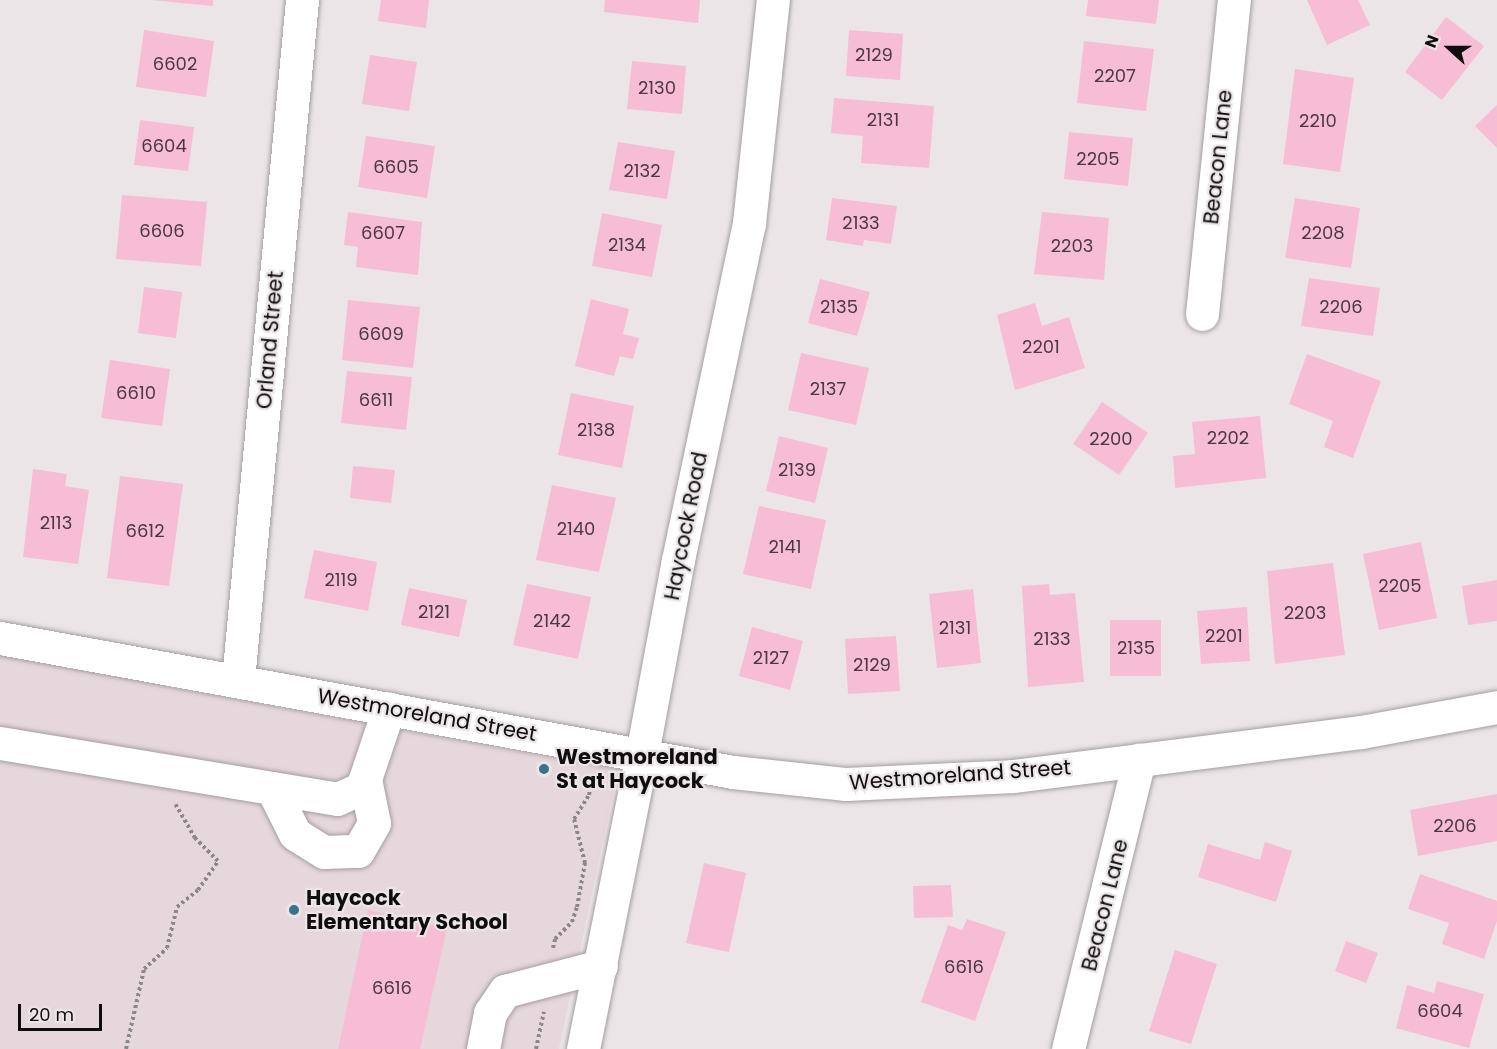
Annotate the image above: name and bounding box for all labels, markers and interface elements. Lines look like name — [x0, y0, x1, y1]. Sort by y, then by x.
north arrow — [1419, 18, 1479, 78]
text: N — [1419, 32, 1445, 51]
house number: 2129 — [855, 44, 893, 66]
house number: 6602 — [153, 53, 197, 75]
house number: 2207 — [1094, 65, 1136, 87]
house number: 2130 — [638, 77, 676, 99]
street label: Beacon Lane — [1198, 89, 1238, 225]
house number: 2131 — [867, 109, 899, 131]
house number: 2210 — [1299, 110, 1337, 132]
house number: 6604 — [141, 135, 187, 157]
house number: 2205 — [1076, 148, 1120, 170]
house number: 6605 — [373, 156, 419, 178]
house number: 2132 — [623, 160, 661, 182]
house number: 2133 — [842, 212, 880, 234]
house number: 6606 — [139, 220, 185, 242]
house number: 6607 — [361, 222, 405, 244]
house number: 2208 — [1301, 222, 1345, 244]
house number: 2134 — [608, 234, 646, 256]
house number: 2203 — [1051, 235, 1093, 257]
street label: Orland Street — [251, 270, 289, 410]
house number: 2135 — [820, 296, 858, 318]
house number: 2206 — [1319, 296, 1363, 318]
house number: 6609 — [358, 323, 404, 345]
house number: 2201 — [1022, 336, 1060, 358]
house number: 2137 — [810, 378, 846, 400]
house number: 6610 — [116, 382, 156, 404]
house number: 6611 — [359, 389, 393, 411]
house number: 2138 — [577, 419, 615, 441]
house number: 2202 — [1207, 427, 1249, 449]
house number: 2200 — [1089, 428, 1133, 450]
street label: Haycock Road — [659, 450, 713, 602]
house number: 2139 — [778, 459, 816, 481]
house number: 2113 — [40, 512, 72, 534]
house number: 2140 — [557, 518, 595, 540]
house number: 6612 — [126, 520, 164, 542]
house number: 2141 — [768, 536, 802, 558]
house number: 2119 — [324, 569, 358, 591]
house number: 2205 — [1378, 575, 1422, 597]
house number: 2121 — [418, 601, 450, 623]
house number: 2203 — [1284, 602, 1326, 624]
house number: 2142 — [533, 610, 571, 632]
house number: 2131 — [939, 617, 971, 639]
house number: 2201 — [1205, 625, 1243, 647]
house number: 2133 — [1033, 628, 1071, 650]
house number: 2135 — [1117, 637, 1155, 659]
house number: 2127 — [753, 647, 789, 669]
house number: 2129 — [853, 654, 891, 676]
street label: Westmoreland Street — [315, 683, 539, 747]
place label: Westmoreland St at Haycock — [556, 744, 718, 794]
street label: Westmoreland Street — [848, 755, 1072, 795]
marker: Westmoreland St at Haycock — [537, 762, 551, 776]
house number: 2206 — [1433, 815, 1477, 837]
street label: Beacon Lane — [1076, 836, 1134, 974]
place label: Haycock Elementary School — [306, 885, 508, 935]
marker: Haycock Elementary School — [287, 903, 301, 917]
house number: 6616 — [944, 956, 984, 978]
house number: 6616 — [372, 977, 412, 999]
scale bar — [21, 992, 105, 1030]
house number: 6604 — [1417, 1000, 1463, 1022]
text: 20 m — [29, 1002, 74, 1027]

